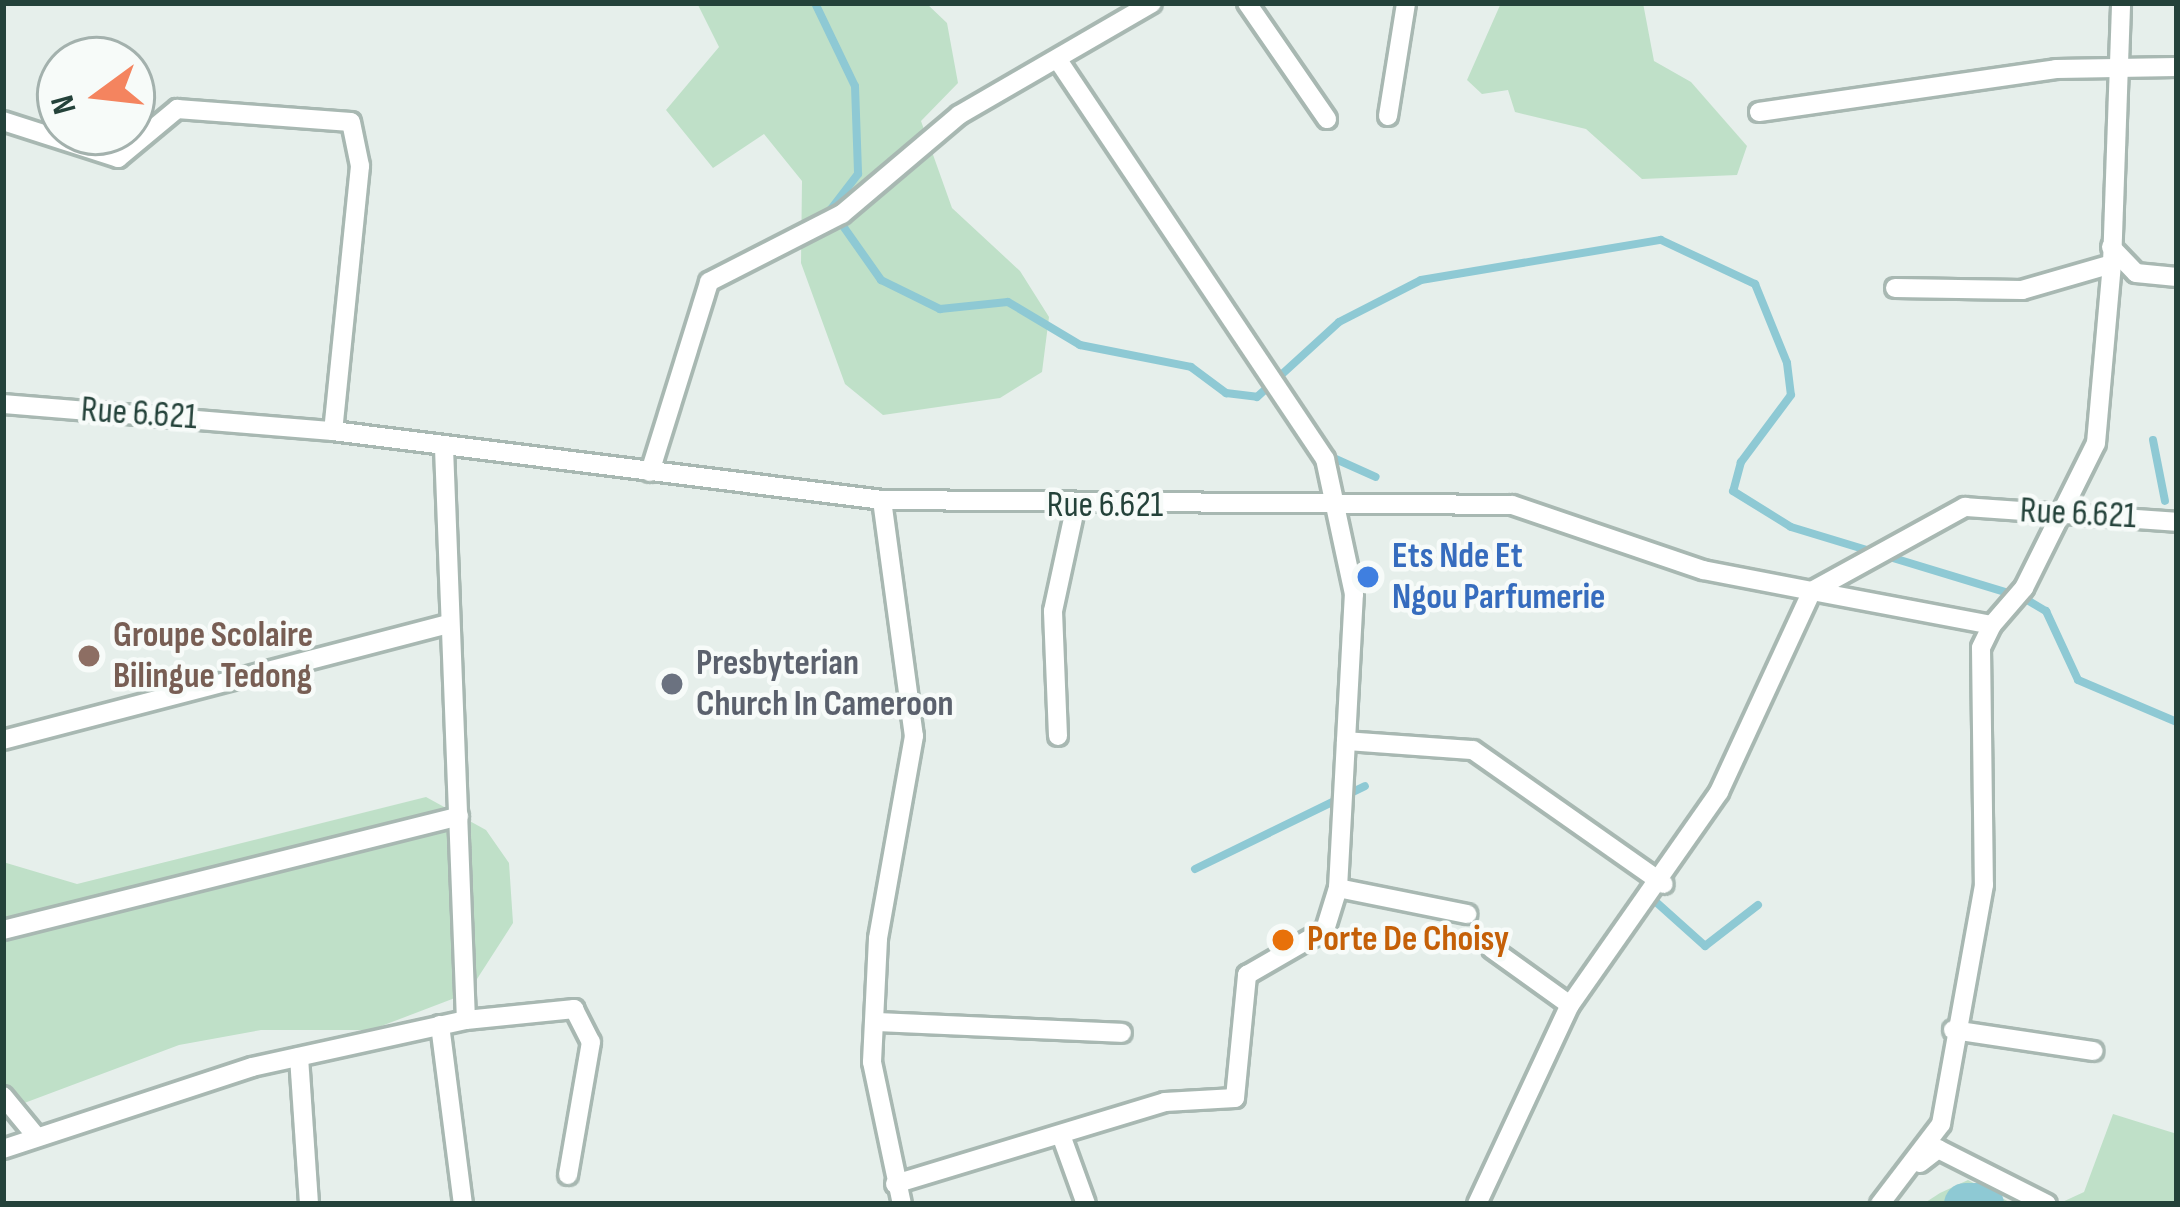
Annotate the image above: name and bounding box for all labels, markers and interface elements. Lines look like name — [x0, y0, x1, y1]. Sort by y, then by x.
north arrow — [36, 36, 156, 156]
text: N — [43, 91, 86, 118]
street label: Rue 6.621 — [79, 388, 199, 440]
street label: Rue 6.621 — [1047, 484, 1163, 528]
street label: Rue 6.621 — [2019, 489, 2137, 539]
place label: Ets Nde Et Ngou Parfumerie — [1392, 534, 1605, 619]
marker: Ets Nde Et Ngou Parfumerie — [1355, 564, 1381, 590]
place label: Groupe Scolaire Bilingue Tedong — [113, 613, 313, 698]
place label: Presbyterian Church In Cameroon — [696, 641, 954, 726]
marker: Groupe Scolaire Bilingue Tedong — [76, 643, 102, 669]
marker: Presbyterian Church In Cameroon — [659, 671, 685, 697]
place label: Porte De Choisy — [1307, 918, 1509, 962]
marker: Porte De Choisy — [1270, 927, 1296, 953]

